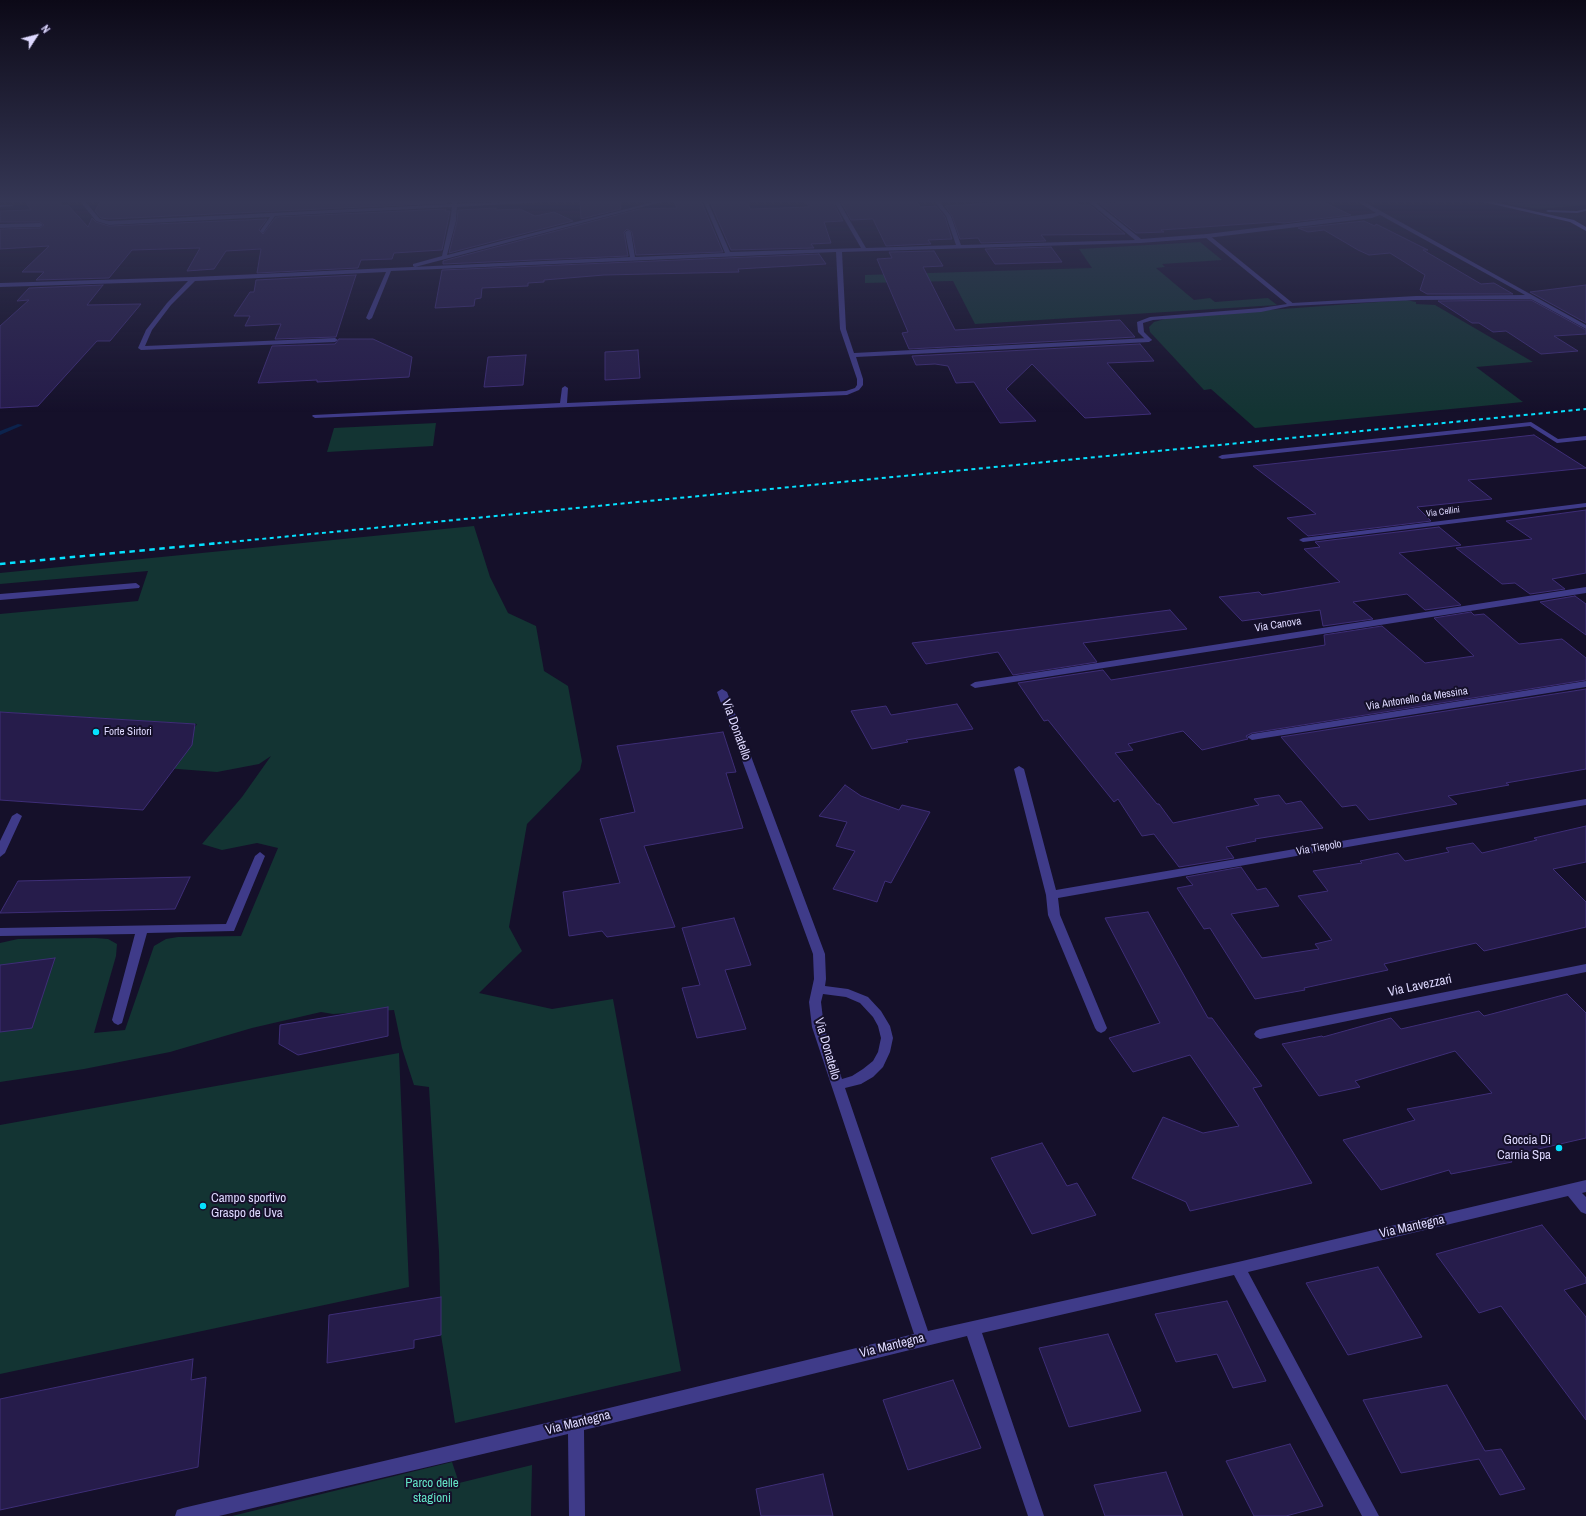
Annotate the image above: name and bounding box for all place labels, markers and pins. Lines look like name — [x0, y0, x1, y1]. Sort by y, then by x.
place label: Forte Sirtori — [104, 725, 152, 739]
marker: Forte Sirtori — [91, 727, 101, 737]
place label: Goccia Di Carnia Spa — [1497, 1133, 1551, 1164]
marker: Goccia Di Carnia Spa — [1554, 1143, 1564, 1153]
place label: Campo sportivo Graspo de Uva — [211, 1191, 286, 1222]
marker: Campo sportivo Graspo de Uva — [198, 1201, 208, 1211]

